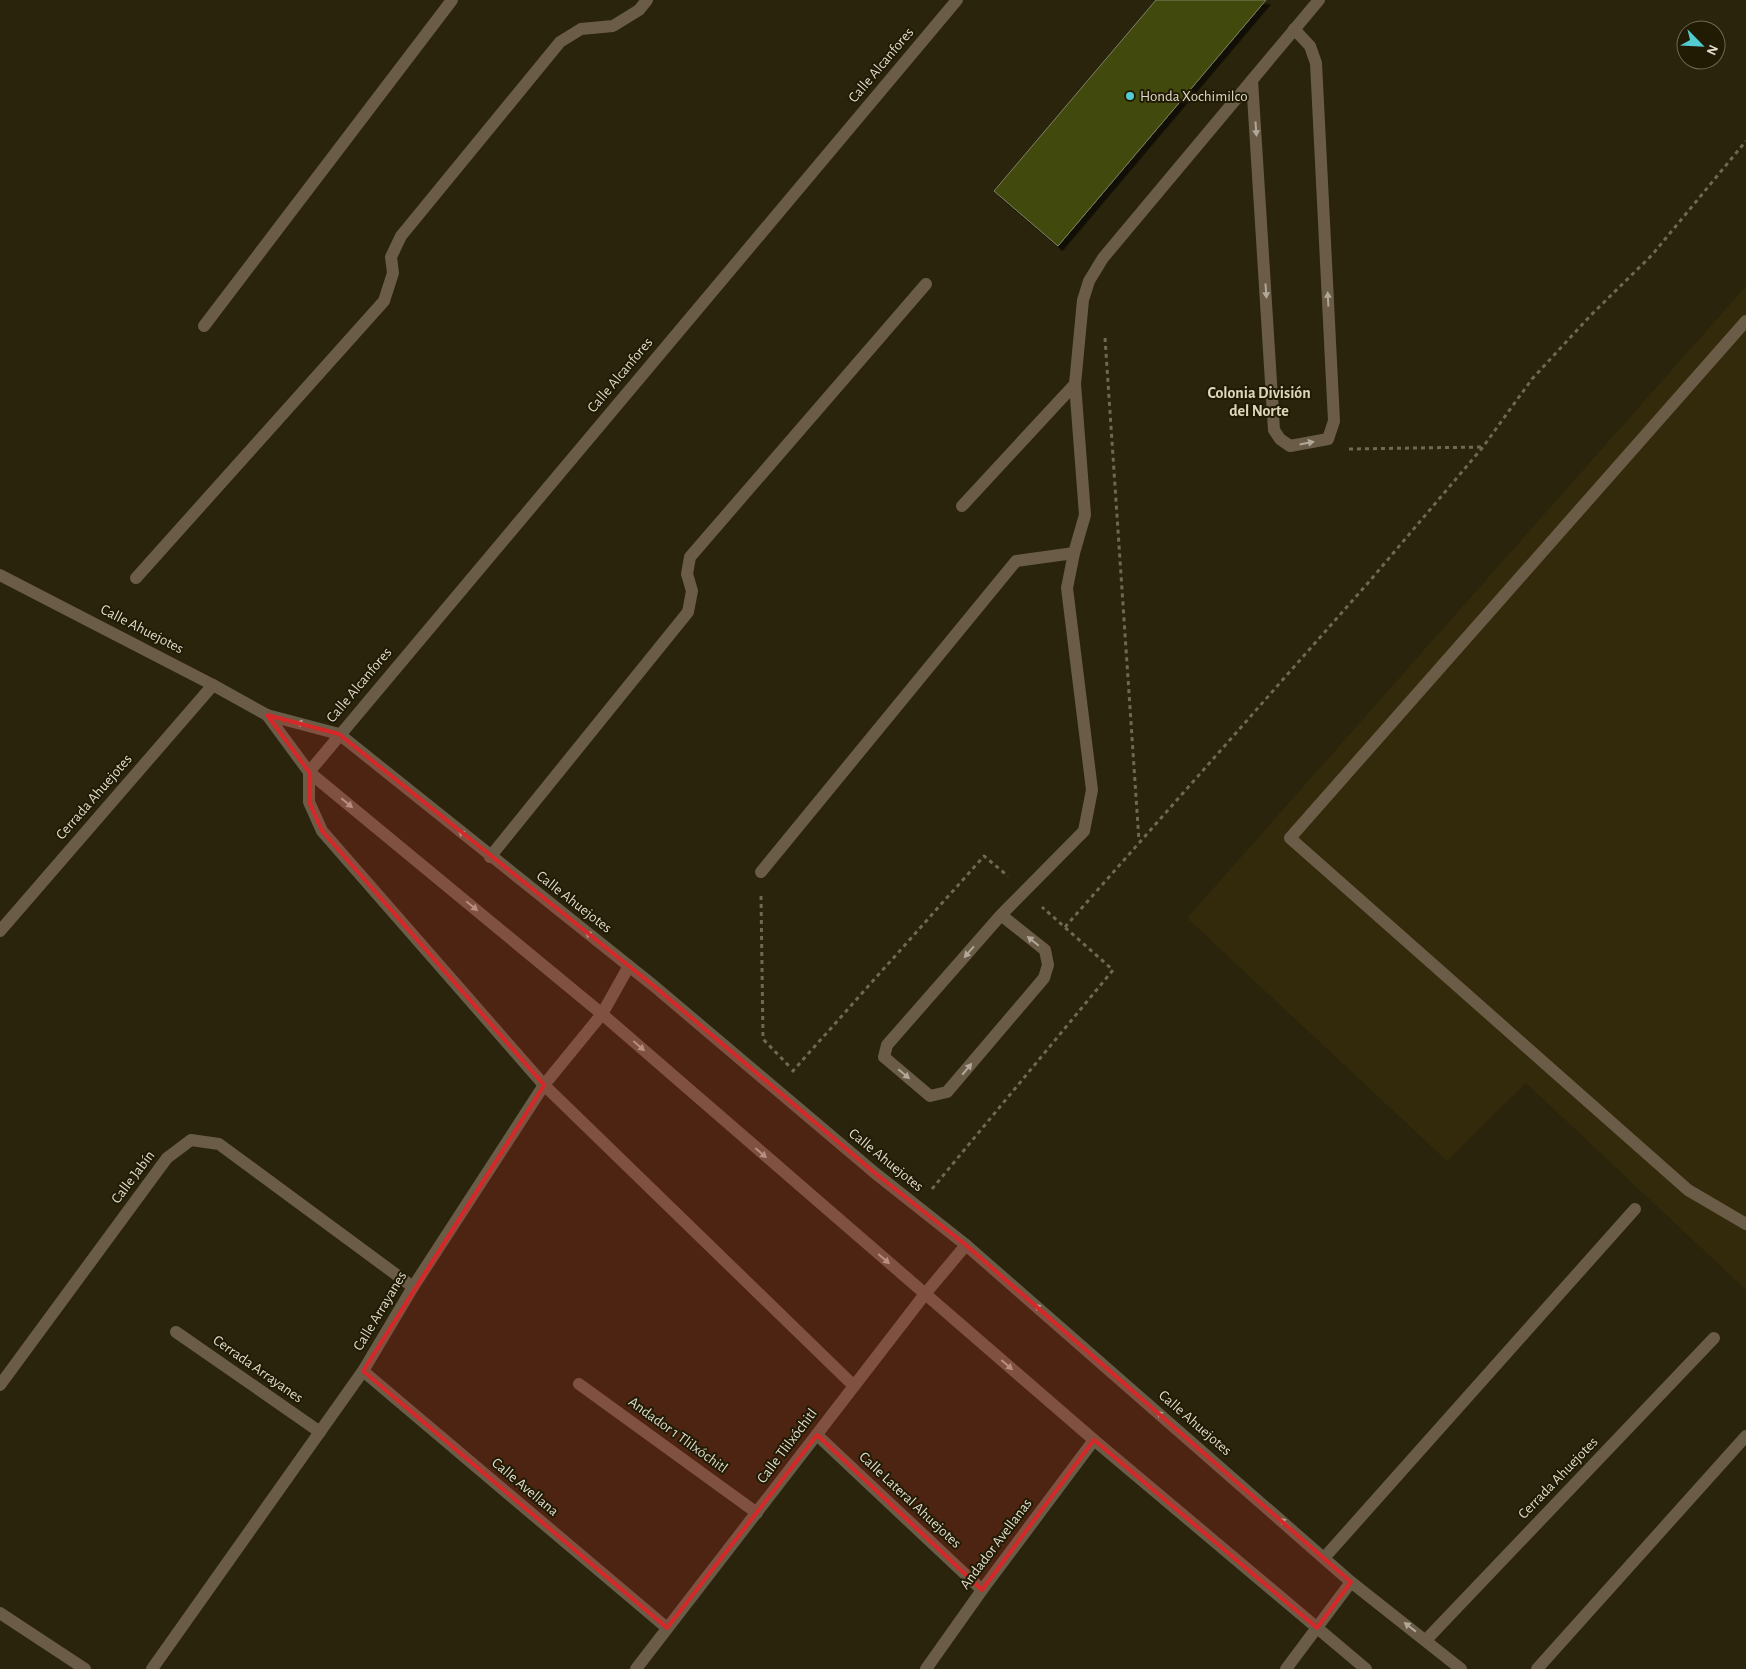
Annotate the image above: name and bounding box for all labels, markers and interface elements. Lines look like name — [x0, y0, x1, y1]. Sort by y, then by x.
north arrow — [1676, 20, 1726, 70]
street label: Calle Alcanfores — [845, 25, 917, 105]
text: N — [1704, 43, 1720, 57]
place label: Honda Xochimilco — [1140, 89, 1248, 104]
marker: Honda Xochimilco — [1124, 90, 1136, 102]
one-way arrow — [1252, 121, 1260, 137]
one-way arrow — [1262, 283, 1270, 299]
one-way arrow — [1324, 291, 1332, 307]
street label: Calle Alcanfores — [584, 335, 656, 415]
district label: Colonia División del Norte — [1207, 385, 1311, 419]
one-way arrow — [1299, 438, 1315, 446]
street label: Calle Ahuejotes — [98, 602, 186, 656]
street label: Calle Alcanfores — [323, 645, 395, 725]
one-way arrow — [296, 720, 311, 728]
street label: Cerrada Ahuejotes — [53, 752, 135, 842]
one-way arrow — [340, 797, 353, 808]
one-way arrow — [457, 830, 470, 841]
street label: Calle Ahuejotes — [534, 868, 614, 936]
one-way arrow — [465, 901, 478, 912]
one-way arrow — [585, 930, 598, 941]
one-way arrow — [1027, 935, 1040, 946]
one-way arrow — [963, 945, 974, 958]
one-way arrow — [632, 1041, 645, 1052]
one-way arrow — [961, 1063, 973, 1075]
one-way arrow — [897, 1068, 910, 1079]
street label: Calle Ahuejotes — [846, 1126, 926, 1194]
one-way arrow — [755, 1147, 767, 1159]
street label: Calle Jabín — [108, 1148, 158, 1206]
one-way arrow — [878, 1254, 891, 1265]
street label: Calle Arrayanes — [351, 1269, 409, 1353]
one-way arrow — [1034, 1304, 1047, 1315]
street label: Cerrada Arrayanes — [210, 1332, 306, 1406]
one-way arrow — [1001, 1360, 1014, 1371]
street label: Calle Ahuejotes — [1156, 1388, 1234, 1458]
street label: Andador 1 Tlilxóchitl — [626, 1394, 730, 1476]
street label: Calle Tlilxóchitl — [754, 1406, 820, 1486]
one-way arrow — [1156, 1411, 1169, 1422]
street label: Cerrada Ahuejotes — [1515, 1434, 1601, 1522]
street label: Calle Lateral Ahuejotes — [856, 1449, 964, 1551]
street label: Calle Avellana — [489, 1455, 561, 1519]
street label: Andador Avellanas — [957, 1496, 1035, 1592]
one-way arrow — [1278, 1518, 1291, 1529]
one-way arrow — [1403, 1622, 1417, 1632]

